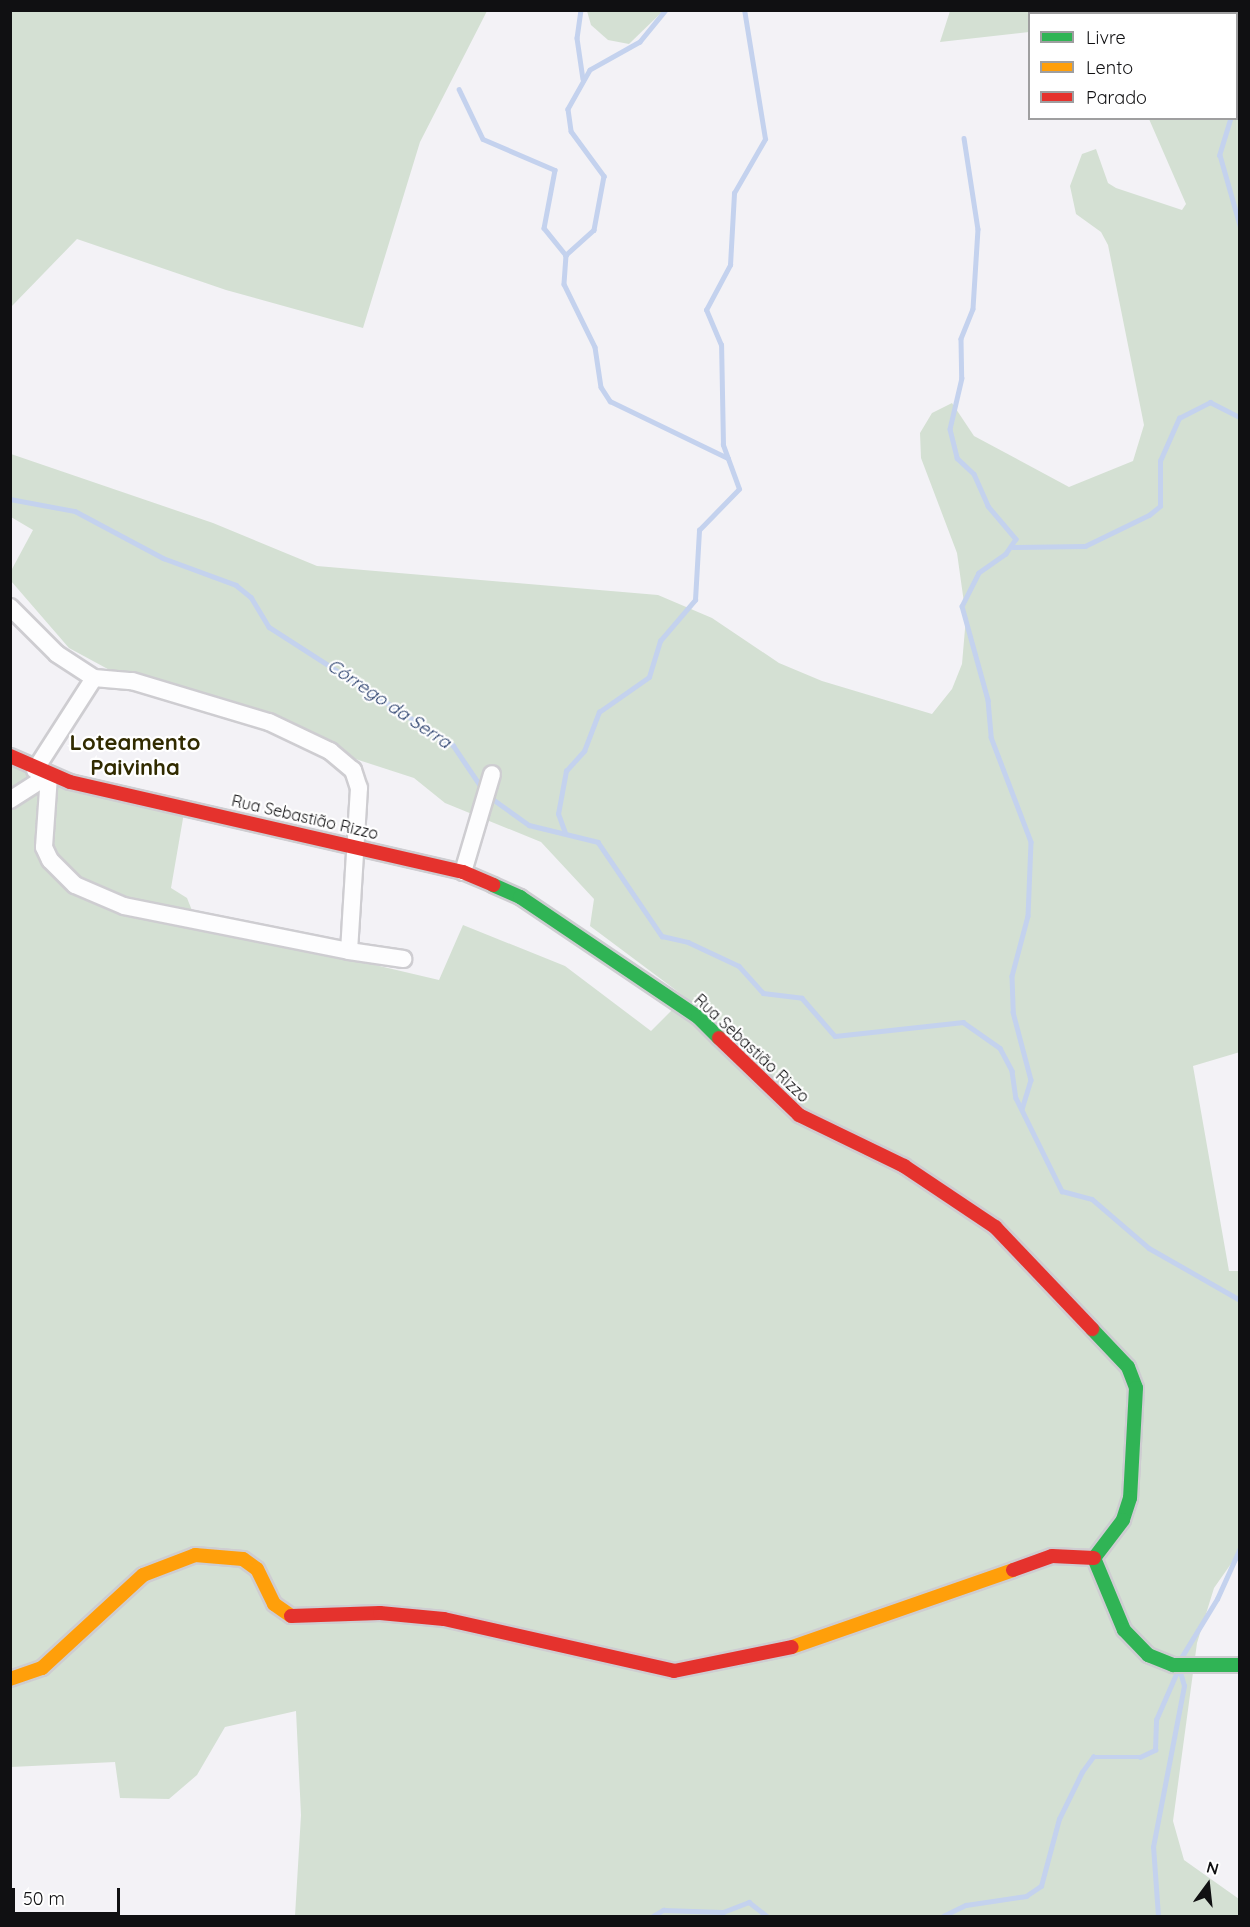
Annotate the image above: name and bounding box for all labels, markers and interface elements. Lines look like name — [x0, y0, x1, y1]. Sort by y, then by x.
legend — [1028, 12, 1238, 120]
text: Livre — [1086, 26, 1126, 49]
text: Lento — [1086, 56, 1133, 79]
text: Parado — [1086, 86, 1147, 109]
water label: Córrego da Serra — [323, 655, 455, 753]
district label: Loteamento Paivinha — [70, 729, 200, 780]
street label: Rua Sebastião Rizzo — [230, 791, 380, 843]
street label: Rua Sebastião Rizzo — [691, 990, 813, 1106]
north arrow — [1178, 1855, 1238, 1915]
text: N — [1204, 1856, 1221, 1879]
scale bar — [15, 1876, 123, 1914]
text: 50 m — [23, 1887, 65, 1910]

